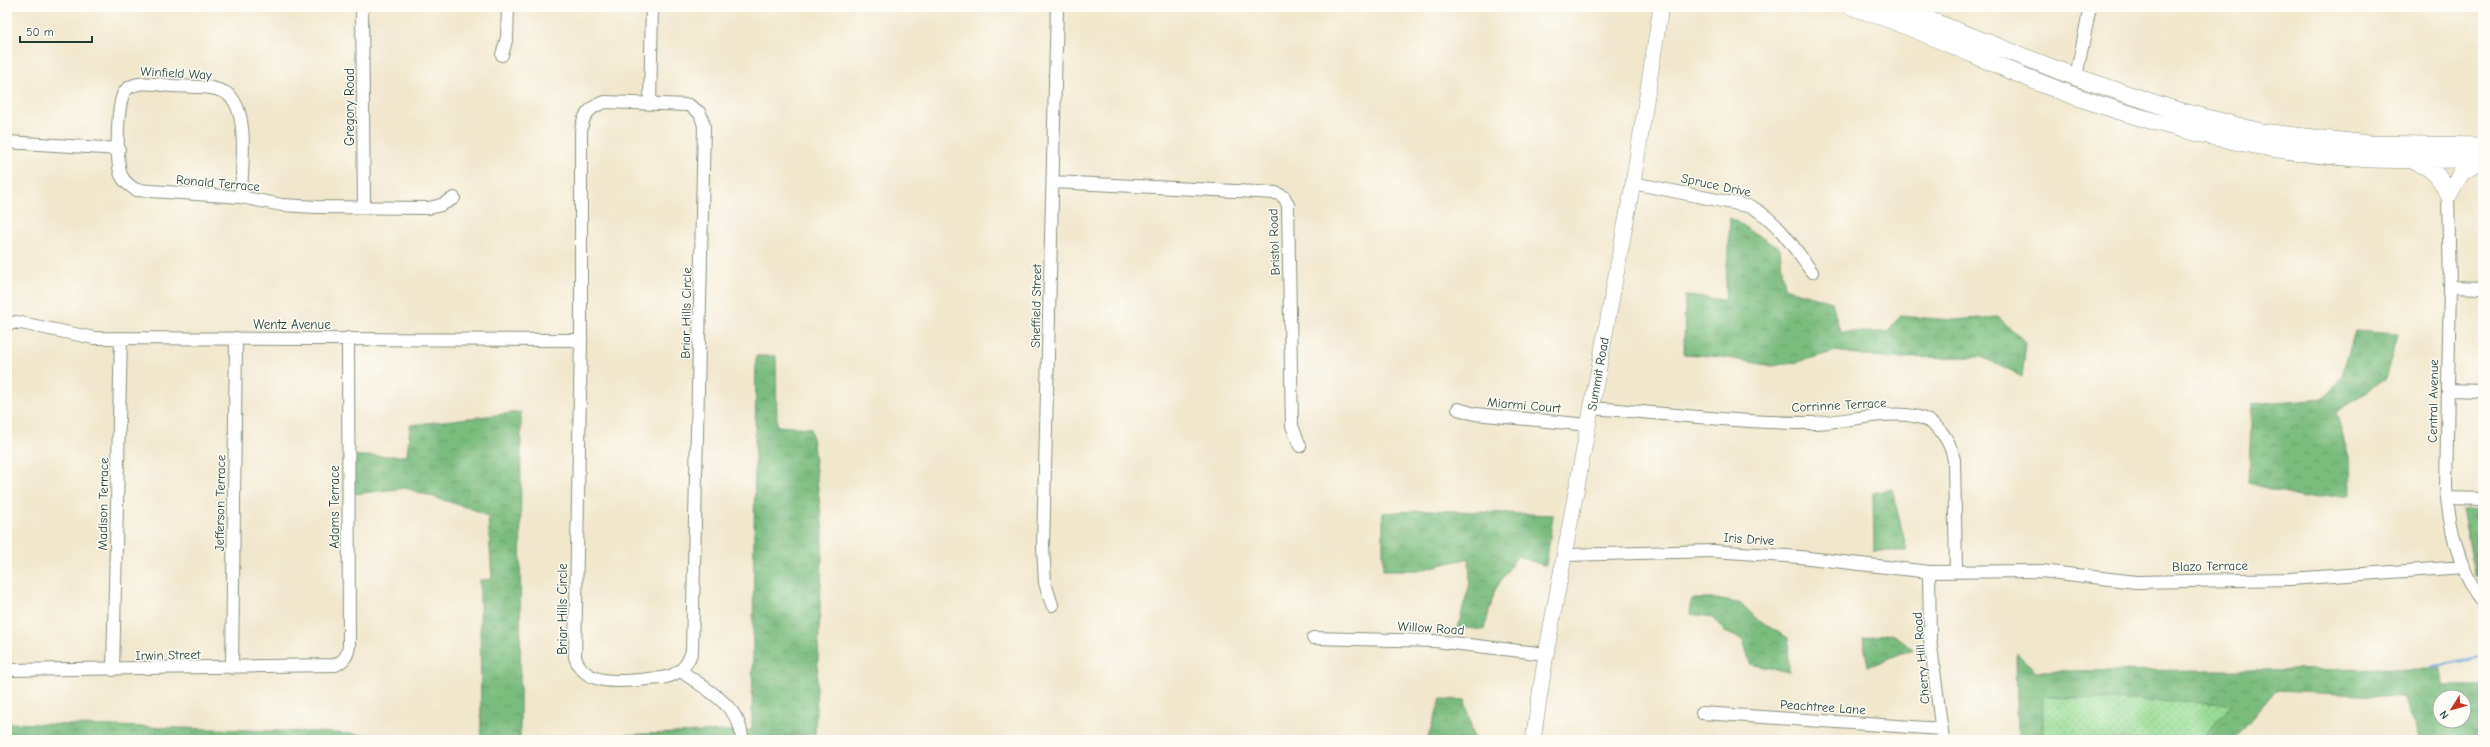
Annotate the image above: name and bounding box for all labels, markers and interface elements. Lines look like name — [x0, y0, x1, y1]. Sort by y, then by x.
scale bar — [20, 18, 92, 44]
text: 50 m — [26, 25, 54, 39]
street label: Winfield Way — [140, 64, 212, 82]
street label: Gregory Road — [342, 68, 357, 146]
street label: Spruce Drive — [1680, 170, 1753, 200]
street label: Ronald Terrace — [175, 172, 261, 194]
street label: Bristol Road — [1265, 208, 1283, 276]
street label: Sheffield Street — [1028, 263, 1044, 348]
street label: Briar Hills Circle — [678, 267, 694, 359]
street label: Wentz Avenue — [253, 317, 331, 332]
street label: Summit Road — [1584, 336, 1612, 412]
street label: Central Avenue — [2425, 358, 2441, 443]
street label: Miarmi Court — [1486, 394, 1563, 416]
street label: Corrinne Terrace — [1791, 395, 1887, 415]
street label: Jefferson Terrace — [212, 454, 228, 551]
street label: Madison Terrace — [95, 457, 111, 551]
street label: Adams Terrace — [327, 465, 342, 549]
street label: Iris Drive — [1723, 530, 1775, 548]
street label: Blazo Terrace — [2172, 558, 2249, 574]
street label: Briar Hills Circle — [555, 563, 570, 655]
street label: Cherry Hill Road — [1910, 611, 1932, 705]
street label: Willow Road — [1397, 618, 1465, 638]
street label: Irwin Street — [135, 647, 202, 663]
north arrow — [2432, 689, 2472, 729]
street label: Peachtree Lane — [1780, 697, 1867, 718]
text: N — [2437, 708, 2452, 721]

